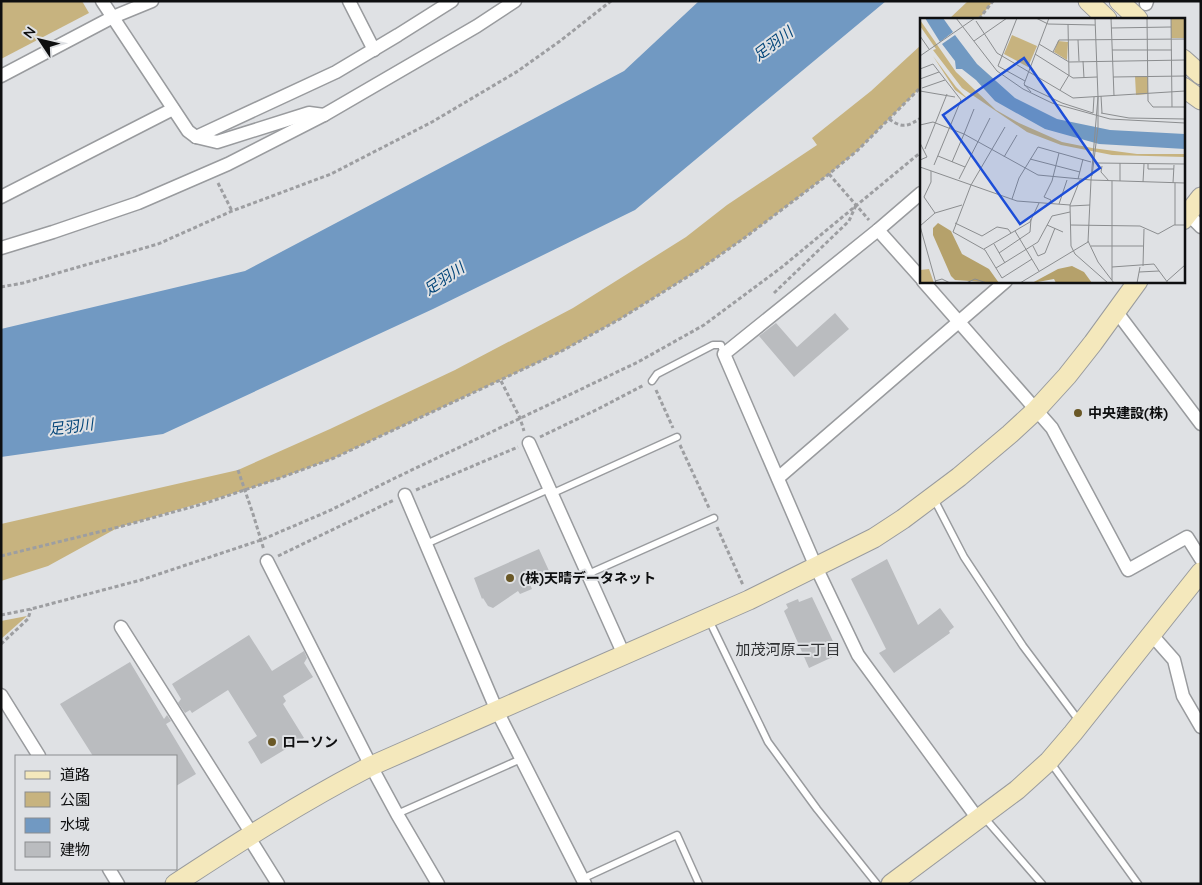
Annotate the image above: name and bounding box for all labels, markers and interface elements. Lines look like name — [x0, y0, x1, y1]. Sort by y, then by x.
north arrow — [15, 15, 65, 65]
inset map — [920, 18, 1184, 282]
water label: 足羽川 — [749, 21, 798, 65]
text: N — [19, 23, 40, 42]
water label: 足羽川 — [420, 257, 469, 299]
place label: 中央建設(株) — [1088, 404, 1168, 422]
marker: 中央建設(株) — [1072, 407, 1084, 419]
water label: 足羽川 — [47, 414, 96, 439]
place label: (株)天晴データネット — [520, 569, 656, 587]
marker: (株)天晴データネット — [504, 572, 516, 584]
district label: 加茂河原二丁目 — [735, 640, 841, 659]
place label: ローソン — [282, 733, 338, 751]
marker: ローソン — [266, 736, 278, 748]
legend — [15, 755, 178, 870]
text: 道路 — [60, 765, 90, 784]
text: 公園 — [60, 790, 90, 809]
text: 水域 — [60, 815, 90, 834]
text: 建物 — [60, 840, 90, 859]

